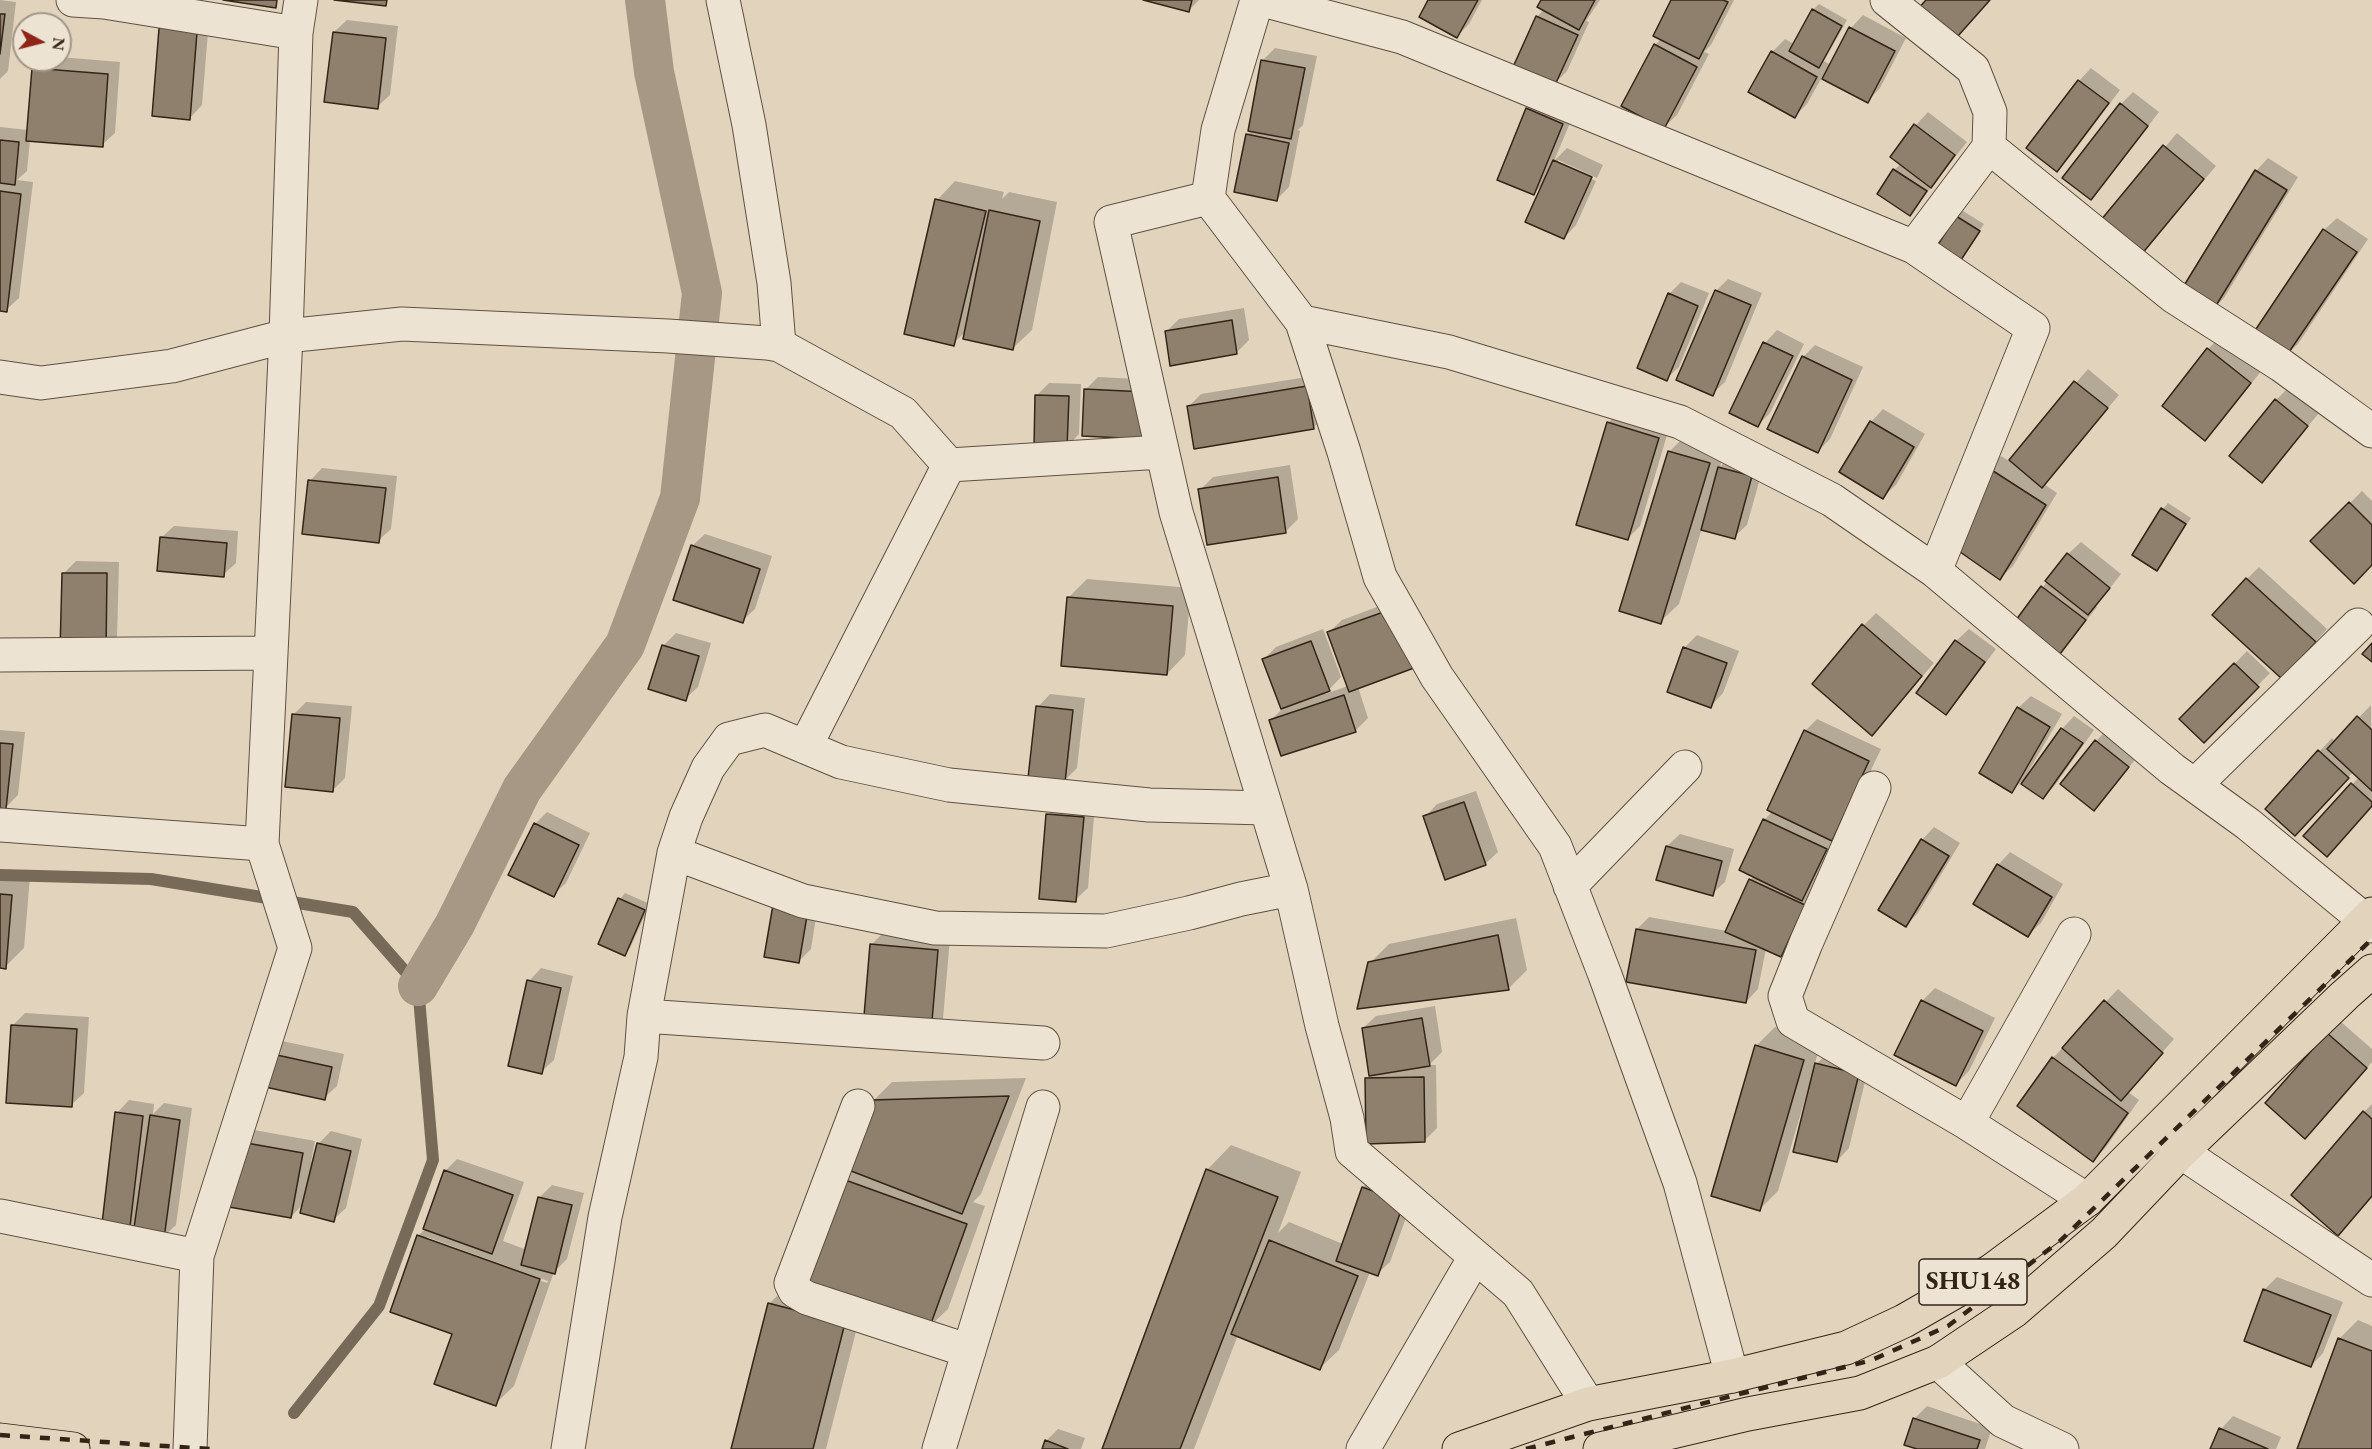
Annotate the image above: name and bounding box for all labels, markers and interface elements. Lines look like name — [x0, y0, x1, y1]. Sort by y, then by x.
north arrow — [12, 12, 72, 72]
text: N — [47, 36, 70, 52]
road number: SHU148 — [1919, 1259, 2027, 1305]

